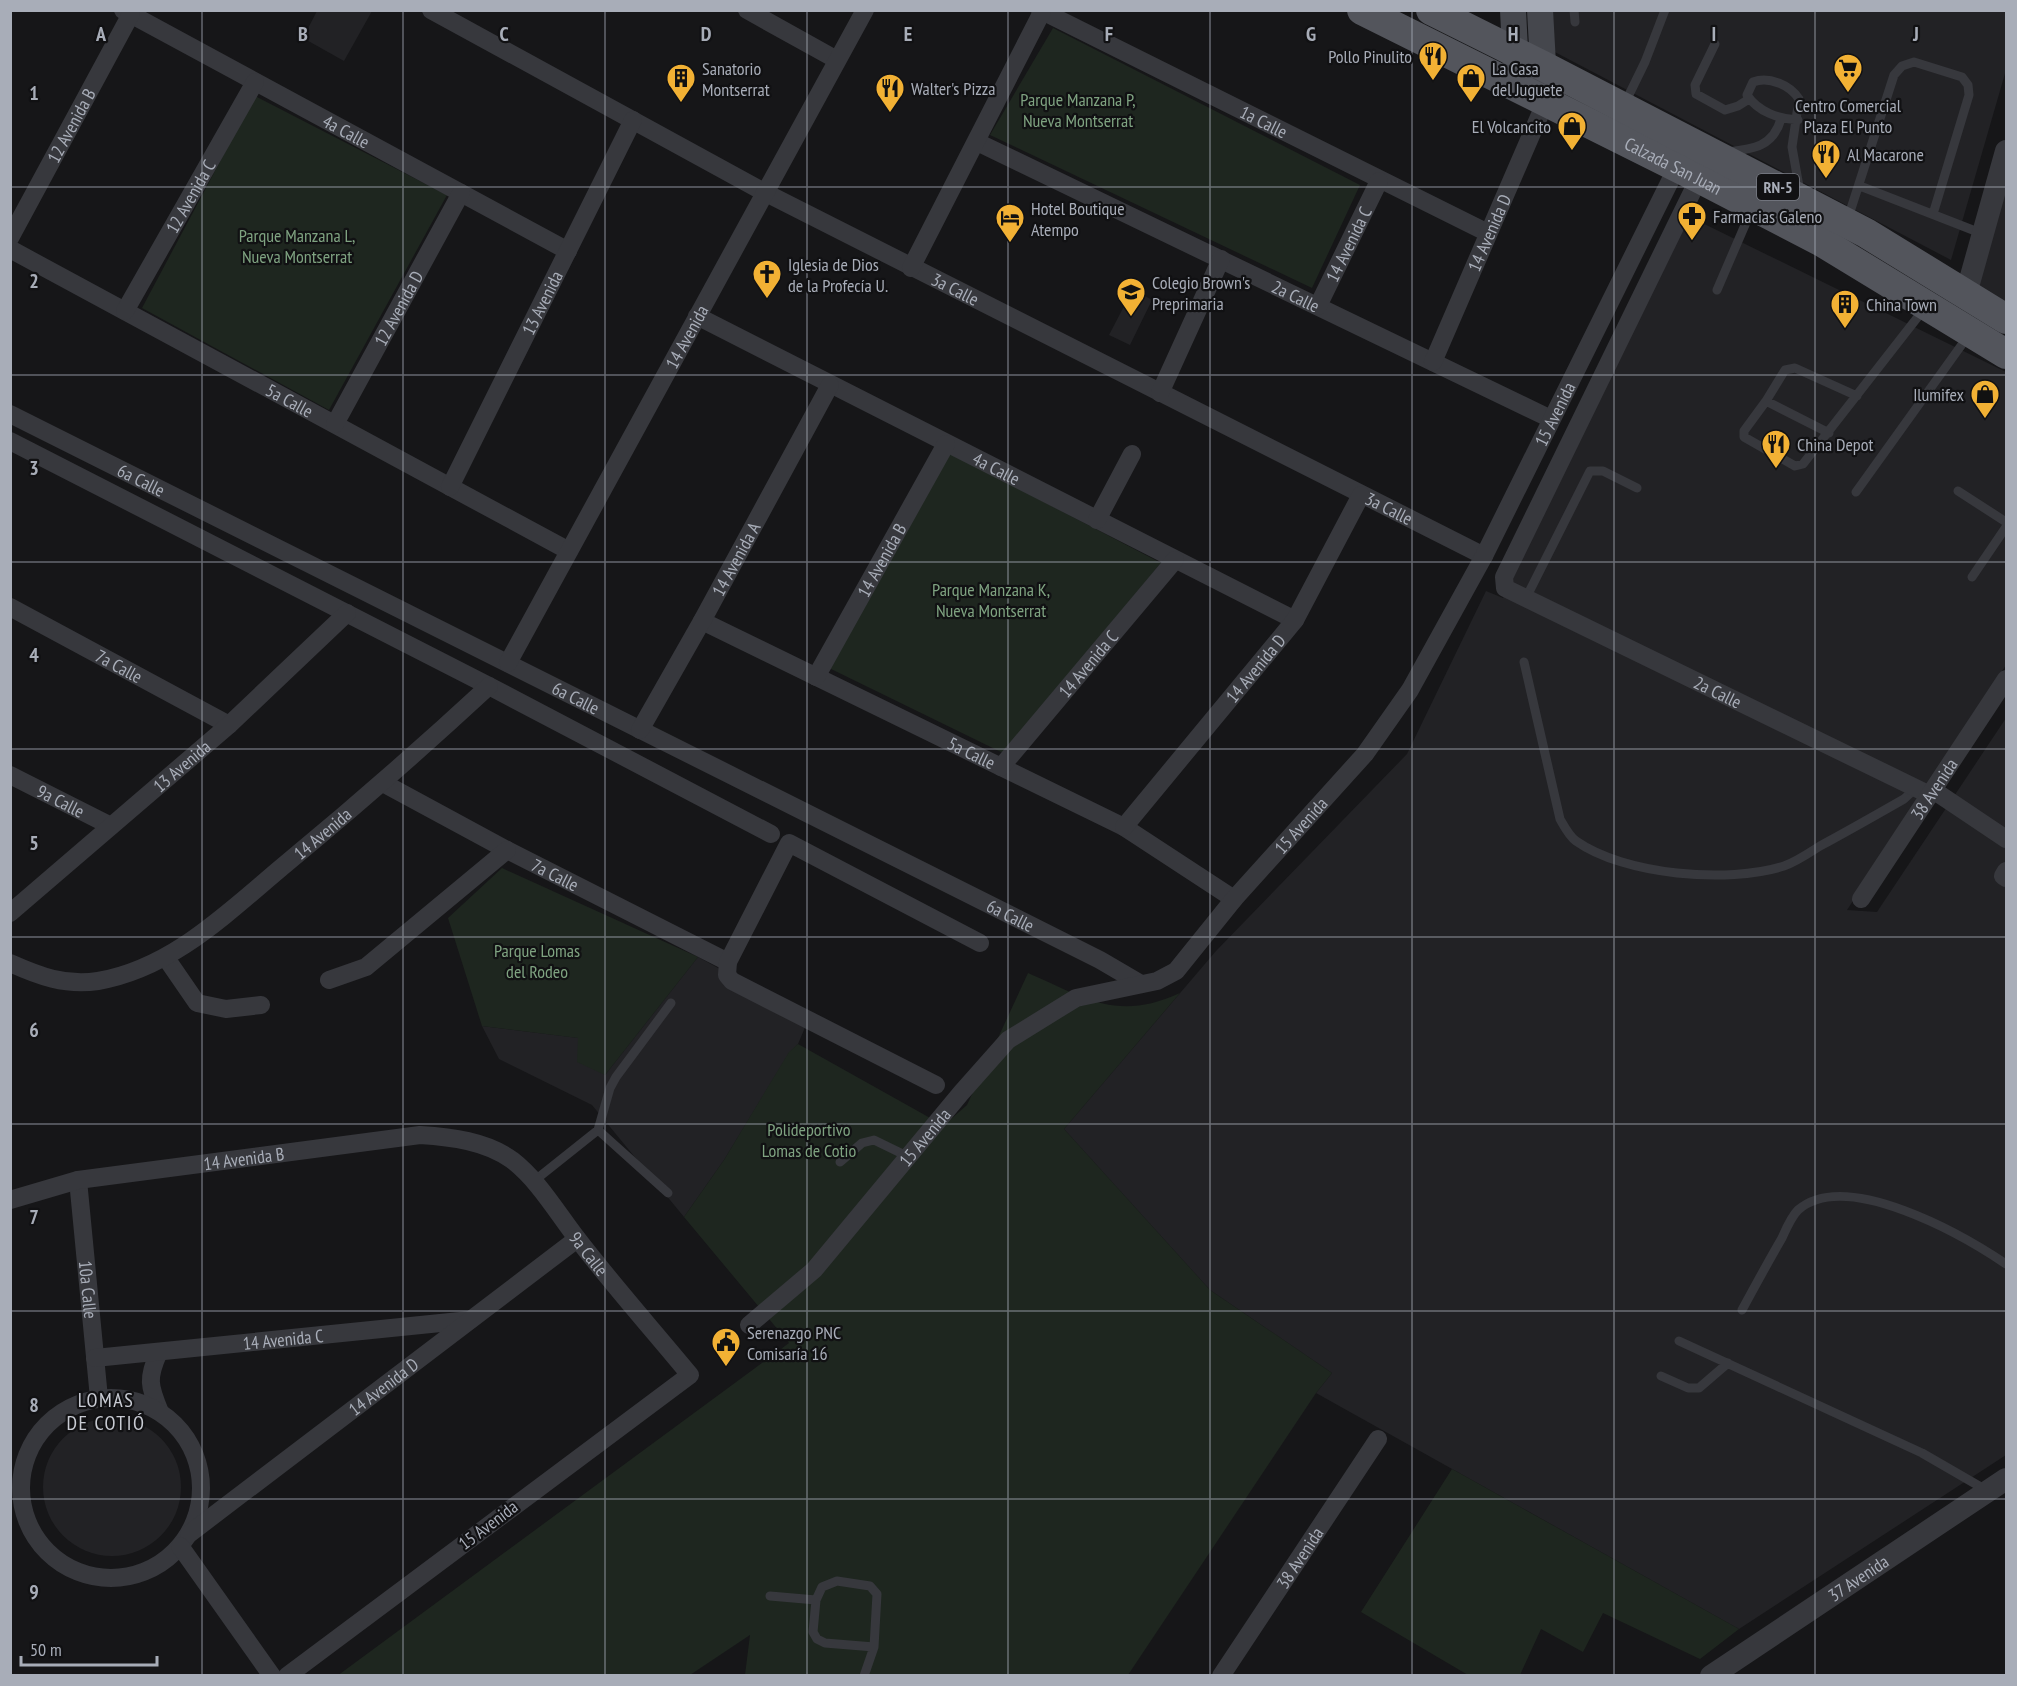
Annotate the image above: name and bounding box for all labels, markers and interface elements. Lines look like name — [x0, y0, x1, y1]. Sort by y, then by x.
text: A — [95, 21, 107, 47]
text: B — [298, 21, 308, 47]
text: C — [499, 21, 509, 47]
text: D — [701, 21, 712, 47]
text: E — [904, 21, 912, 47]
text: F — [1105, 21, 1113, 47]
text: G — [1306, 21, 1316, 47]
text: H — [1508, 21, 1518, 47]
text: I — [1712, 21, 1716, 47]
text: J — [1912, 21, 1919, 47]
restaurant icon: Pollo Pinulito — [1417, 40, 1449, 82]
place label: Pollo Pinulito — [1328, 45, 1412, 68]
supermarket icon: Centro Comercial Plaza El Punto — [1832, 52, 1864, 94]
place label: Sanatorio Montserrat — [702, 57, 770, 101]
place label: La Casa del Juguete — [1492, 57, 1563, 101]
building icon: Sanatorio Montserrat — [665, 62, 697, 104]
shop icon: La Casa del Juguete — [1455, 62, 1487, 104]
restaurant icon: Walter's Pizza — [874, 72, 906, 114]
place label: Walter's Pizza — [911, 77, 995, 100]
text: 1 — [29, 80, 39, 106]
street label: 12 Avenida B — [41, 84, 100, 167]
park label: Parque Manzana P, Nueva Montserrat — [1020, 88, 1136, 132]
place label: Centro Comercial Plaza El Punto — [1795, 94, 1902, 138]
street label: 1a Calle — [1236, 100, 1291, 143]
street label: 4a Calle — [319, 109, 374, 153]
shop icon: El Volcancito — [1556, 110, 1588, 152]
place label: El Volcancito — [1472, 115, 1551, 138]
street label: Calzada San Juan — [1621, 131, 1726, 199]
restaurant icon: Al Macarone — [1810, 138, 1842, 180]
place label: Al Macarone — [1847, 143, 1924, 166]
street label: 12 Avenida C — [160, 155, 220, 237]
road number: RN-5 — [1757, 174, 1799, 200]
street label: 14 Avenida D — [1462, 190, 1516, 275]
place label: Hotel Boutique Atempo — [1031, 197, 1125, 241]
pharmacy icon: Farmacias Galeno — [1676, 200, 1708, 242]
hotel icon: Hotel Boutique Atempo — [994, 202, 1026, 244]
street label: 14 Avenida C — [1320, 203, 1376, 285]
place label: Farmacias Galeno — [1713, 205, 1822, 228]
park label: Parque Manzana L, Nueva Montserrat — [239, 224, 355, 268]
place label: Iglesia de Dios de la Profecía U. — [788, 253, 888, 297]
church icon: Iglesia de Dios de la Profecía U. — [751, 258, 783, 300]
street label: 12 Avenida D — [368, 267, 428, 350]
street label: 13 Avenida — [516, 267, 568, 339]
street label: 3a Calle — [928, 267, 983, 310]
text: 2 — [29, 268, 39, 294]
place label: Colegio Brown's Preprimaria — [1152, 271, 1250, 315]
street label: 2a Calle — [1268, 275, 1323, 317]
school or university icon: Colegio Brown's Preprimaria — [1115, 276, 1147, 318]
building icon: China Town — [1829, 288, 1861, 330]
place label: China Town — [1866, 293, 1937, 316]
street label: 14 Avenida — [660, 301, 713, 372]
street label: 5a Calle — [262, 378, 317, 422]
street label: 15 Avenida — [1529, 378, 1580, 450]
shop icon: Ilumifex — [1969, 378, 2001, 420]
place label: Ilumifex — [1913, 383, 1965, 406]
restaurant icon: China Depot — [1760, 428, 1792, 470]
place label: China Depot — [1797, 433, 1873, 456]
street label: 4a Calle — [969, 447, 1024, 490]
text: 3 — [29, 455, 39, 481]
street label: 6a Calle — [114, 458, 169, 501]
street label: 3a Calle — [1362, 486, 1417, 530]
street label: 14 Avenida A — [706, 518, 765, 600]
street label: 14 Avenida B — [851, 519, 911, 601]
park label: Parque Manzana K, Nueva Montserrat — [932, 578, 1050, 622]
street label: 14 Avenida C — [1053, 625, 1123, 702]
street label: 14 Avenida D — [1220, 629, 1290, 707]
text: 4 — [29, 642, 39, 668]
street label: 7a Calle — [92, 644, 147, 688]
street label: 2a Calle — [1690, 670, 1746, 713]
street label: 6a Calle — [548, 676, 604, 719]
street label: 5a Calle — [944, 731, 999, 774]
street label: 13 Avenida — [148, 735, 215, 797]
street label: 38 Avenida — [1905, 754, 1962, 824]
street label: 9a Calle — [33, 779, 88, 822]
street label: 15 Avenida — [1269, 792, 1332, 859]
street label: 14 Avenida — [289, 802, 356, 864]
text: 5 — [29, 830, 39, 856]
street label: 7a Calle — [528, 853, 583, 896]
street label: 6a Calle — [983, 894, 1038, 937]
park label: Parque Lomas del Rodeo — [494, 939, 580, 983]
text: 6 — [29, 1017, 39, 1043]
street label: 15 Avenida — [894, 1103, 955, 1171]
park label: Polideportivo Lomas de Cotio — [762, 1118, 856, 1162]
street label: 14 Avenida B — [202, 1142, 285, 1175]
text: 7 — [29, 1204, 39, 1230]
street label: 9a Calle — [564, 1227, 614, 1280]
street label: 10a Calle — [74, 1259, 103, 1320]
place label: Serenazgo PNC Comisaría 16 — [747, 1321, 841, 1365]
street label: 14 Avenida C — [242, 1323, 324, 1354]
public building icon: Serenazgo PNC Comisaría 16 — [710, 1326, 742, 1368]
street label: 14 Avenida D — [344, 1352, 423, 1420]
district label: LOMAS DE COTIÓ — [67, 1387, 145, 1436]
text: 8 — [29, 1392, 39, 1418]
street label: 15 Avenida — [454, 1495, 522, 1555]
street label: 38 Avenida — [1271, 1523, 1328, 1593]
street label: 37 Avenida — [1824, 1549, 1893, 1606]
text: 9 — [29, 1579, 39, 1605]
scale bar — [21, 1629, 158, 1667]
text: 50 m — [30, 1638, 62, 1661]

